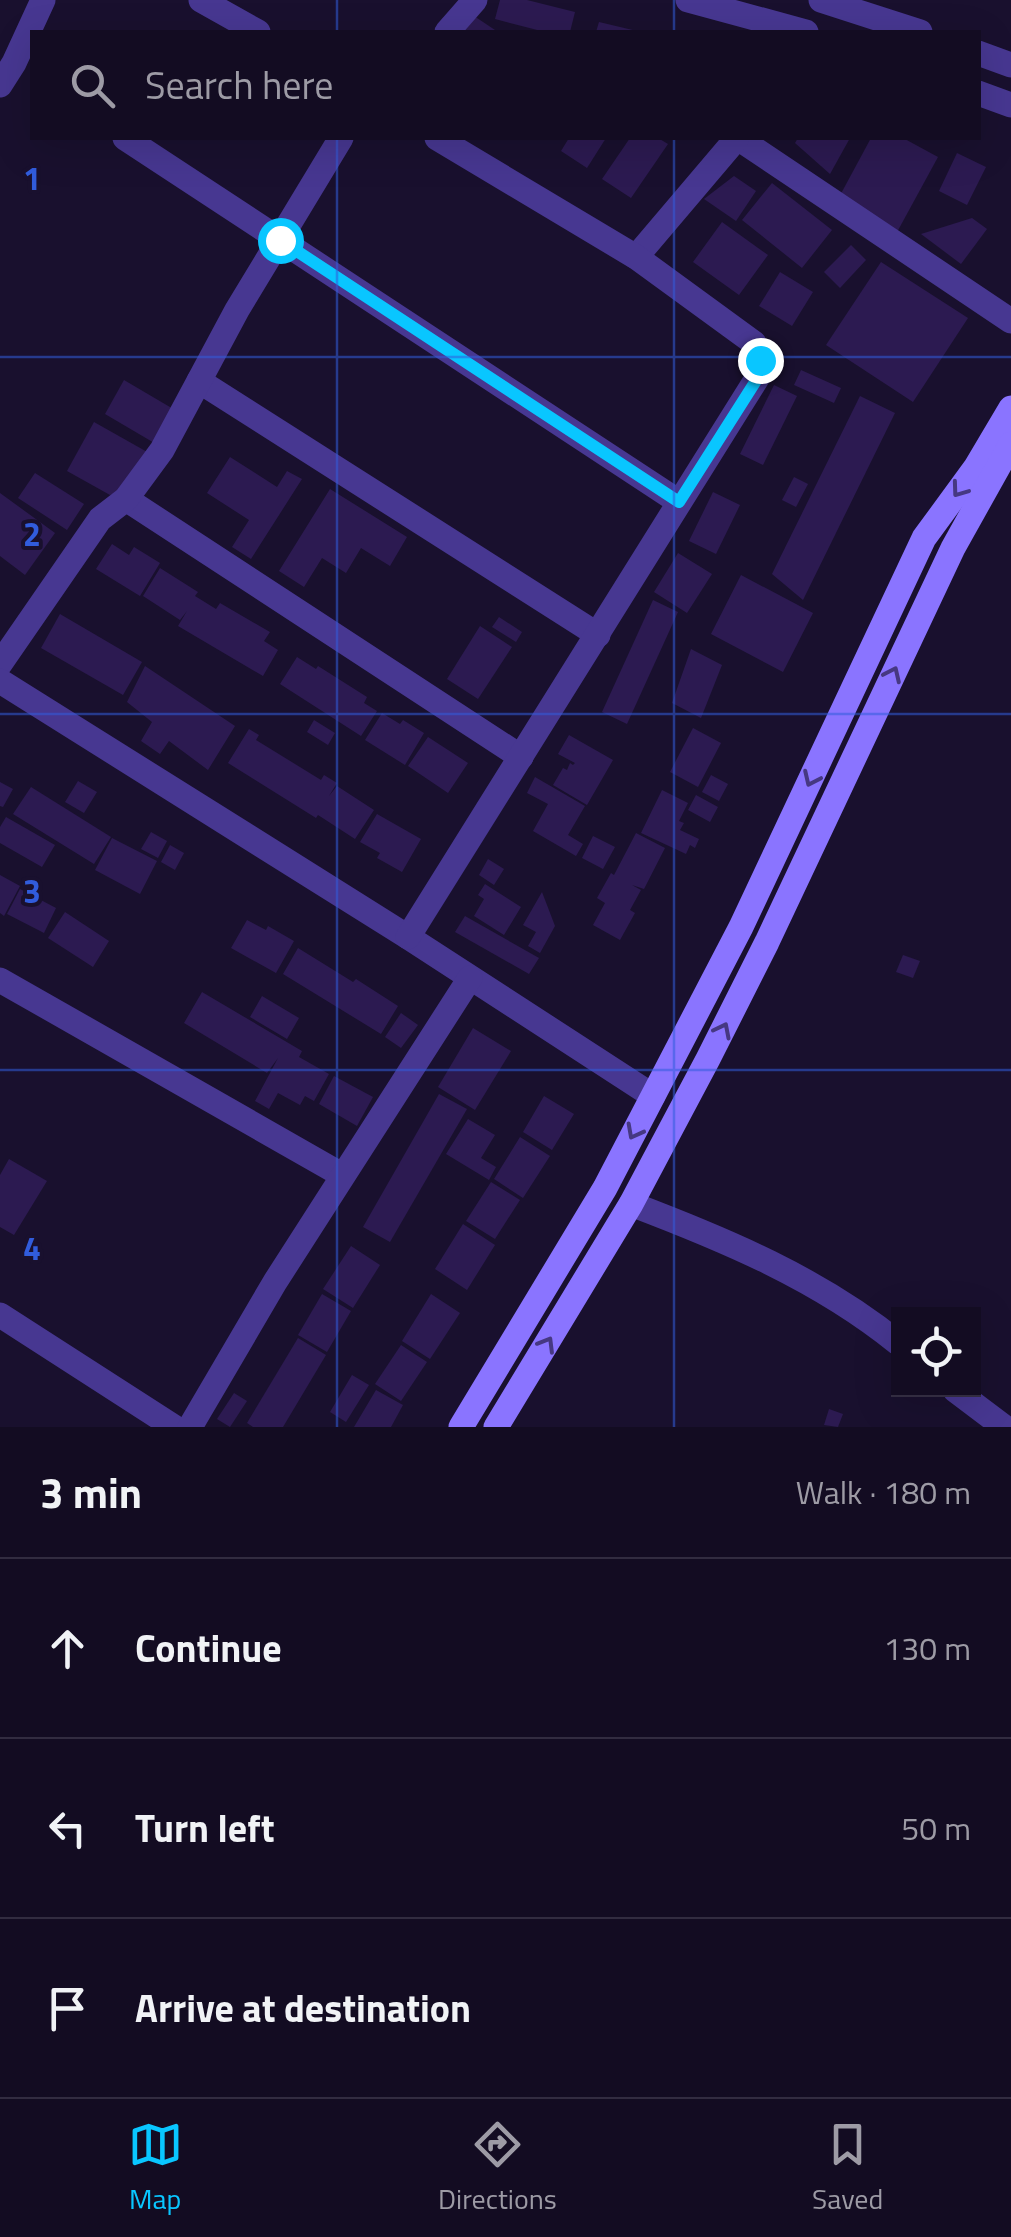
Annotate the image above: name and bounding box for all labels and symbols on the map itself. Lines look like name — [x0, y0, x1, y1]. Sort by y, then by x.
text: 1 — [23, 154, 41, 202]
route start — [258, 218, 304, 264]
route end — [738, 338, 784, 384]
one-way arrow — [952, 479, 971, 498]
text: 2 — [23, 510, 41, 558]
one-way arrow — [881, 666, 901, 684]
one-way arrow — [803, 769, 823, 787]
text: 3 — [23, 867, 41, 915]
one-way arrow — [711, 1022, 731, 1040]
one-way arrow — [627, 1122, 647, 1140]
text: 4 — [23, 1224, 41, 1272]
one-way arrow — [535, 1337, 554, 1355]

